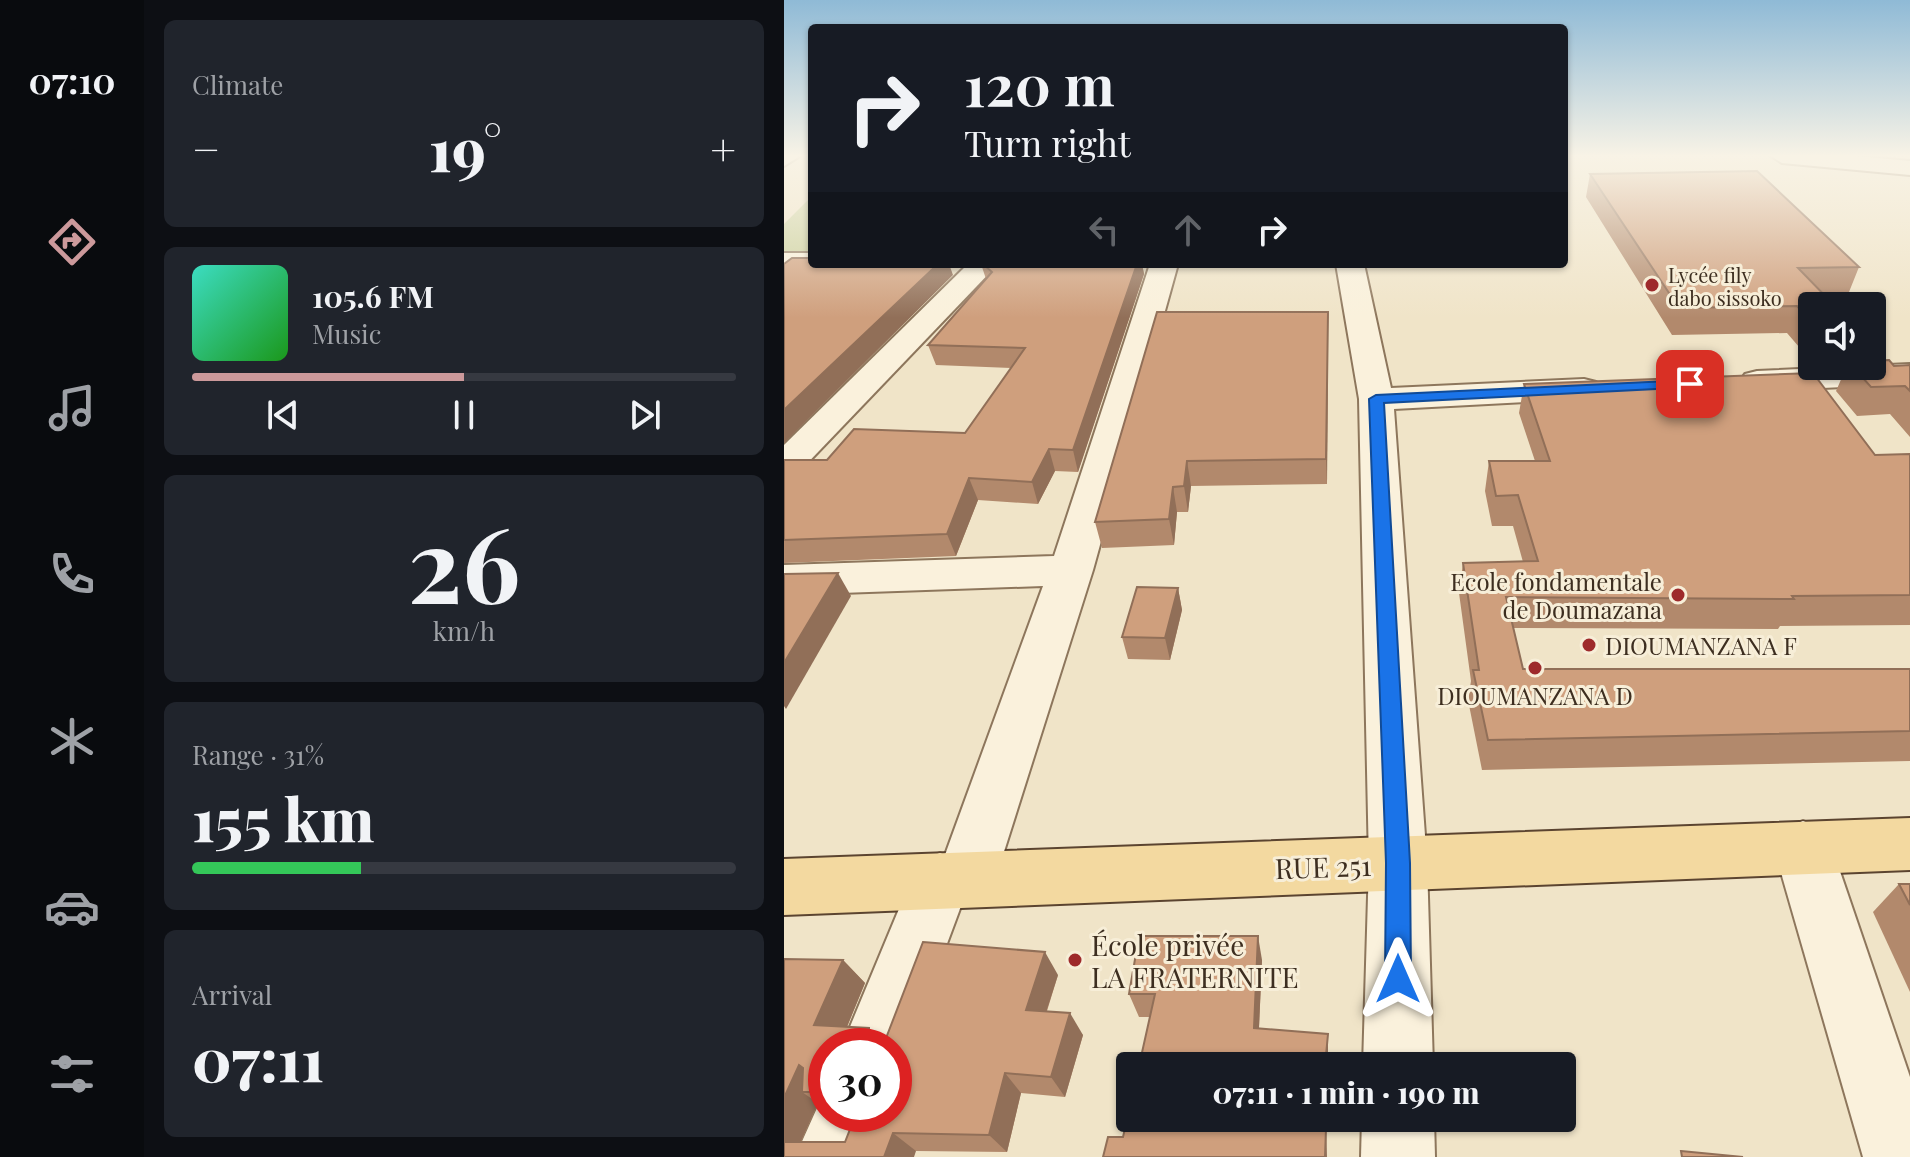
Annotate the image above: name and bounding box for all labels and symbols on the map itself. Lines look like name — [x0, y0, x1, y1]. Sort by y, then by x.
place label: Lycée fily dabo sissoko — [1668, 261, 1782, 311]
marker: Lycée fily dabo sissoko — [1643, 276, 1661, 294]
pin — [1656, 350, 1724, 418]
place label: Ecole fondamentale de Doumazana — [1450, 565, 1662, 625]
marker: Ecole fondamentale de Doumazana — [1669, 586, 1687, 604]
place label: DIOUMANZANA F — [1605, 629, 1797, 661]
marker: DIOUMANZANA F — [1580, 636, 1598, 654]
marker: DIOUMANZANA D — [1526, 659, 1544, 677]
place label: DIOUMANZANA D — [1437, 679, 1633, 711]
street label: RUE 251 — [1274, 846, 1372, 886]
place label: École privée LA FRATERNITE — [1091, 926, 1299, 995]
position arrow — [1356, 937, 1440, 1021]
marker: École privée LA FRATERNITE — [1066, 951, 1084, 969]
speed limit sign: 30 — [808, 1028, 912, 1132]

